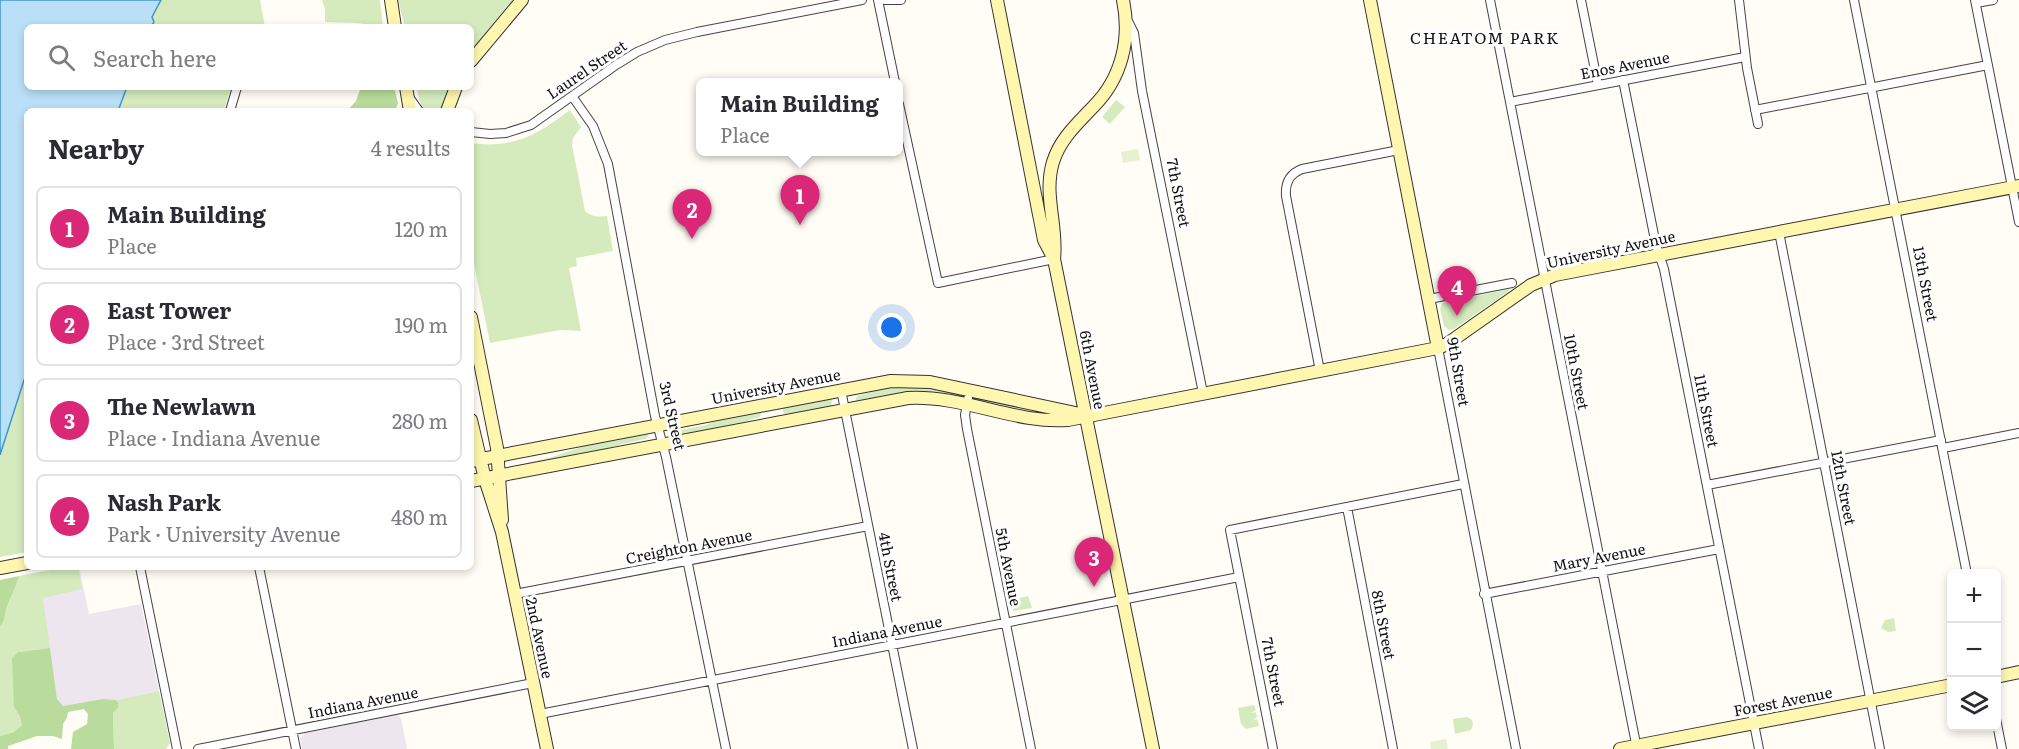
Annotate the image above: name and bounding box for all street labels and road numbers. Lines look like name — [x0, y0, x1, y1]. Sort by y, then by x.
street label: Laurel Street — [541, 33, 631, 104]
street label: Enos Avenue — [1578, 45, 1671, 84]
street label: 7th Street — [1162, 156, 1197, 229]
street label: University Avenue — [1544, 224, 1677, 273]
street label: 13th Street — [1908, 244, 1945, 323]
street label: 6th Avenue — [1075, 328, 1112, 411]
street label: 10th Street — [1559, 332, 1596, 412]
street label: 9th Street — [1442, 335, 1477, 408]
street label: University Avenue — [709, 362, 843, 409]
street label: 11th Street — [1689, 372, 1726, 449]
street label: 3rd Street — [654, 379, 693, 452]
street label: 12th Street — [1826, 448, 1863, 527]
street label: Creighton Avenue — [624, 522, 754, 569]
street label: 5th Avenue — [991, 526, 1028, 608]
street label: 4th Street — [873, 530, 909, 603]
street label: Mary Avenue — [1550, 536, 1647, 577]
street label: 8th Street — [1366, 588, 1402, 661]
street label: 2nd Avenue — [521, 595, 560, 681]
street label: Indiana Avenue — [830, 609, 944, 652]
street label: 7th Street — [1257, 635, 1292, 708]
street label: Indiana Avenue — [306, 680, 420, 723]
street label: Forest Avenue — [1731, 680, 1834, 721]

